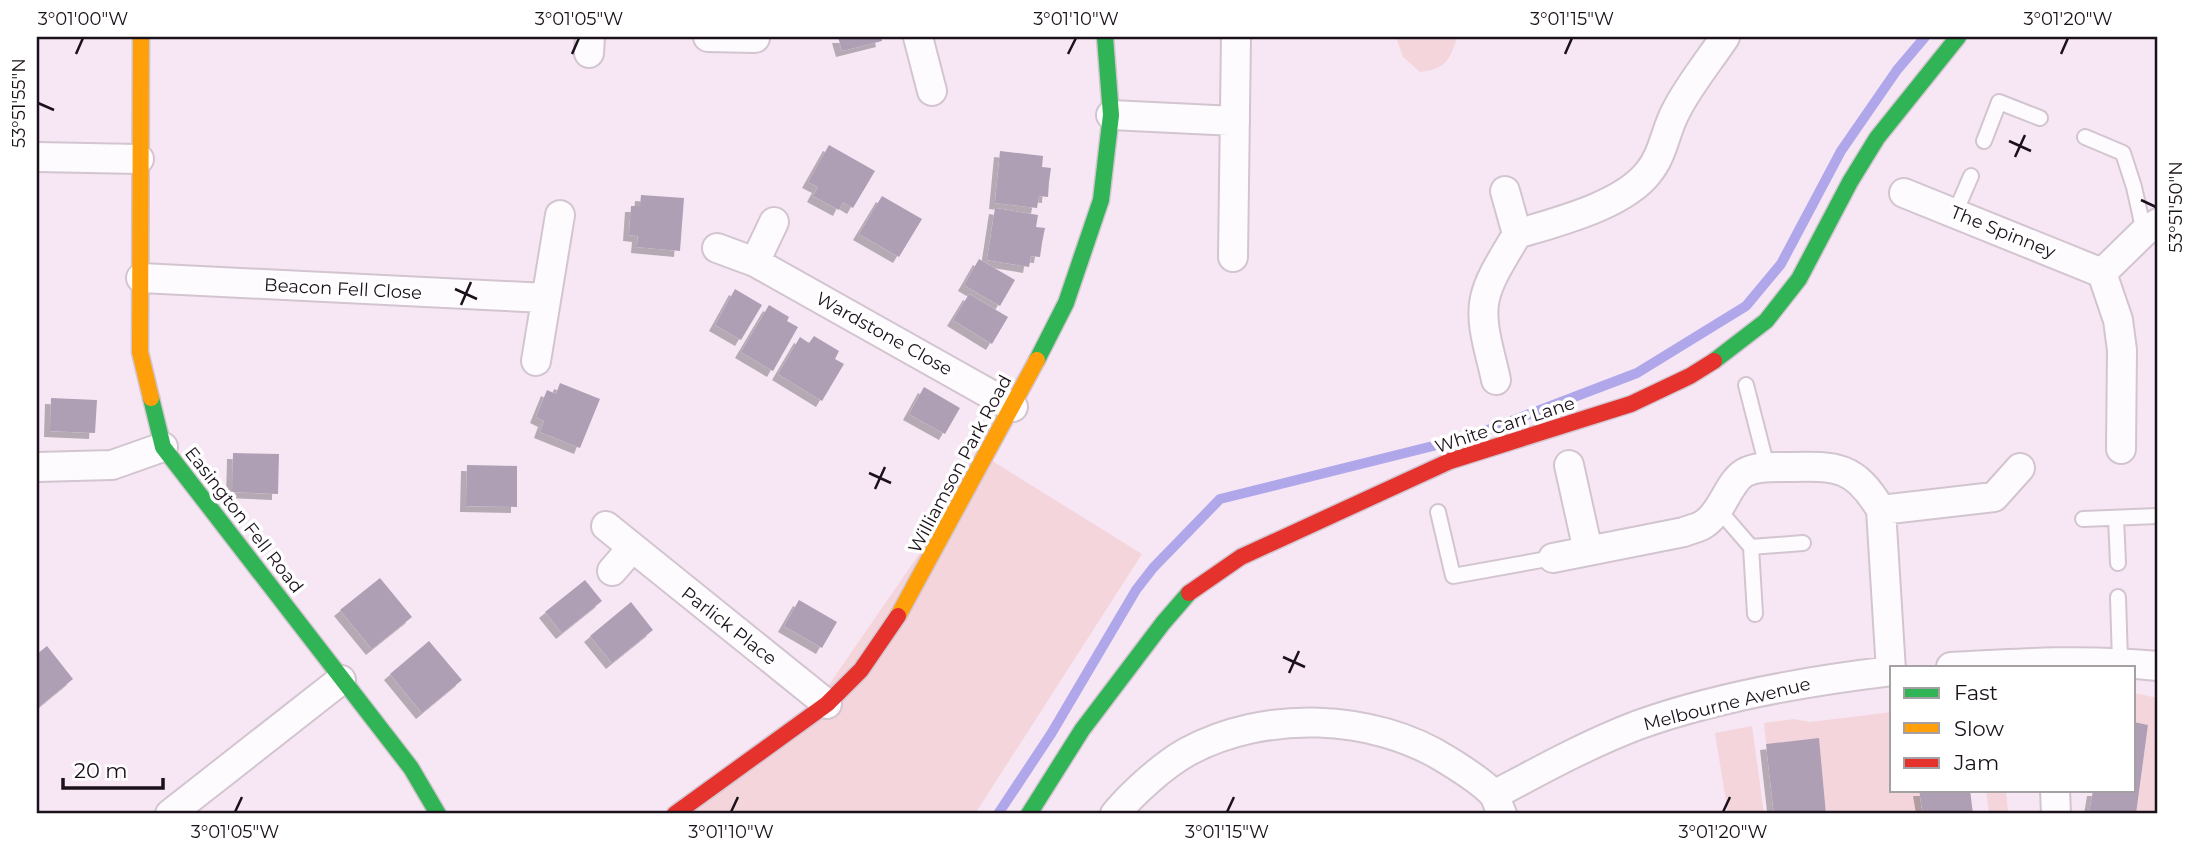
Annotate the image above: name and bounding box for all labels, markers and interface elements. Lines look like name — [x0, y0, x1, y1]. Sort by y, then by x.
text: 3°01'00"W — [38, 8, 128, 30]
text: 3°01'05"W — [535, 8, 623, 30]
text: 3°01'10"W — [1033, 8, 1119, 30]
text: 3°01'15"W — [1530, 8, 1614, 30]
text: 3°01'20"W — [2024, 8, 2112, 30]
text: 53°51'55"N — [8, 58, 30, 148]
text: 53°51'50"N — [2165, 161, 2187, 253]
street label: The Spinney — [1947, 201, 2059, 263]
street label: Beacon Fell Close — [264, 274, 423, 304]
street label: Wardstone Close — [812, 287, 956, 381]
street label: Williamson Park Road — [904, 371, 1016, 557]
street label: White Carr Lane — [1432, 392, 1578, 458]
street label: Easington Fell Road — [180, 443, 308, 597]
street label: Parlick Place — [677, 582, 781, 670]
legend — [1890, 666, 2136, 792]
street label: Melbourne Avenue — [1641, 673, 1813, 735]
text: Fast — [1954, 680, 1998, 705]
text: Slow — [1954, 716, 2004, 741]
scale bar — [63, 746, 163, 790]
text: Jam — [1953, 750, 1999, 775]
text: 20 m — [74, 758, 128, 783]
text: 3°01'05"W — [191, 821, 279, 843]
text: 3°01'10"W — [688, 821, 774, 843]
text: 3°01'15"W — [1185, 821, 1269, 843]
text: 3°01'20"W — [1679, 821, 1767, 843]

